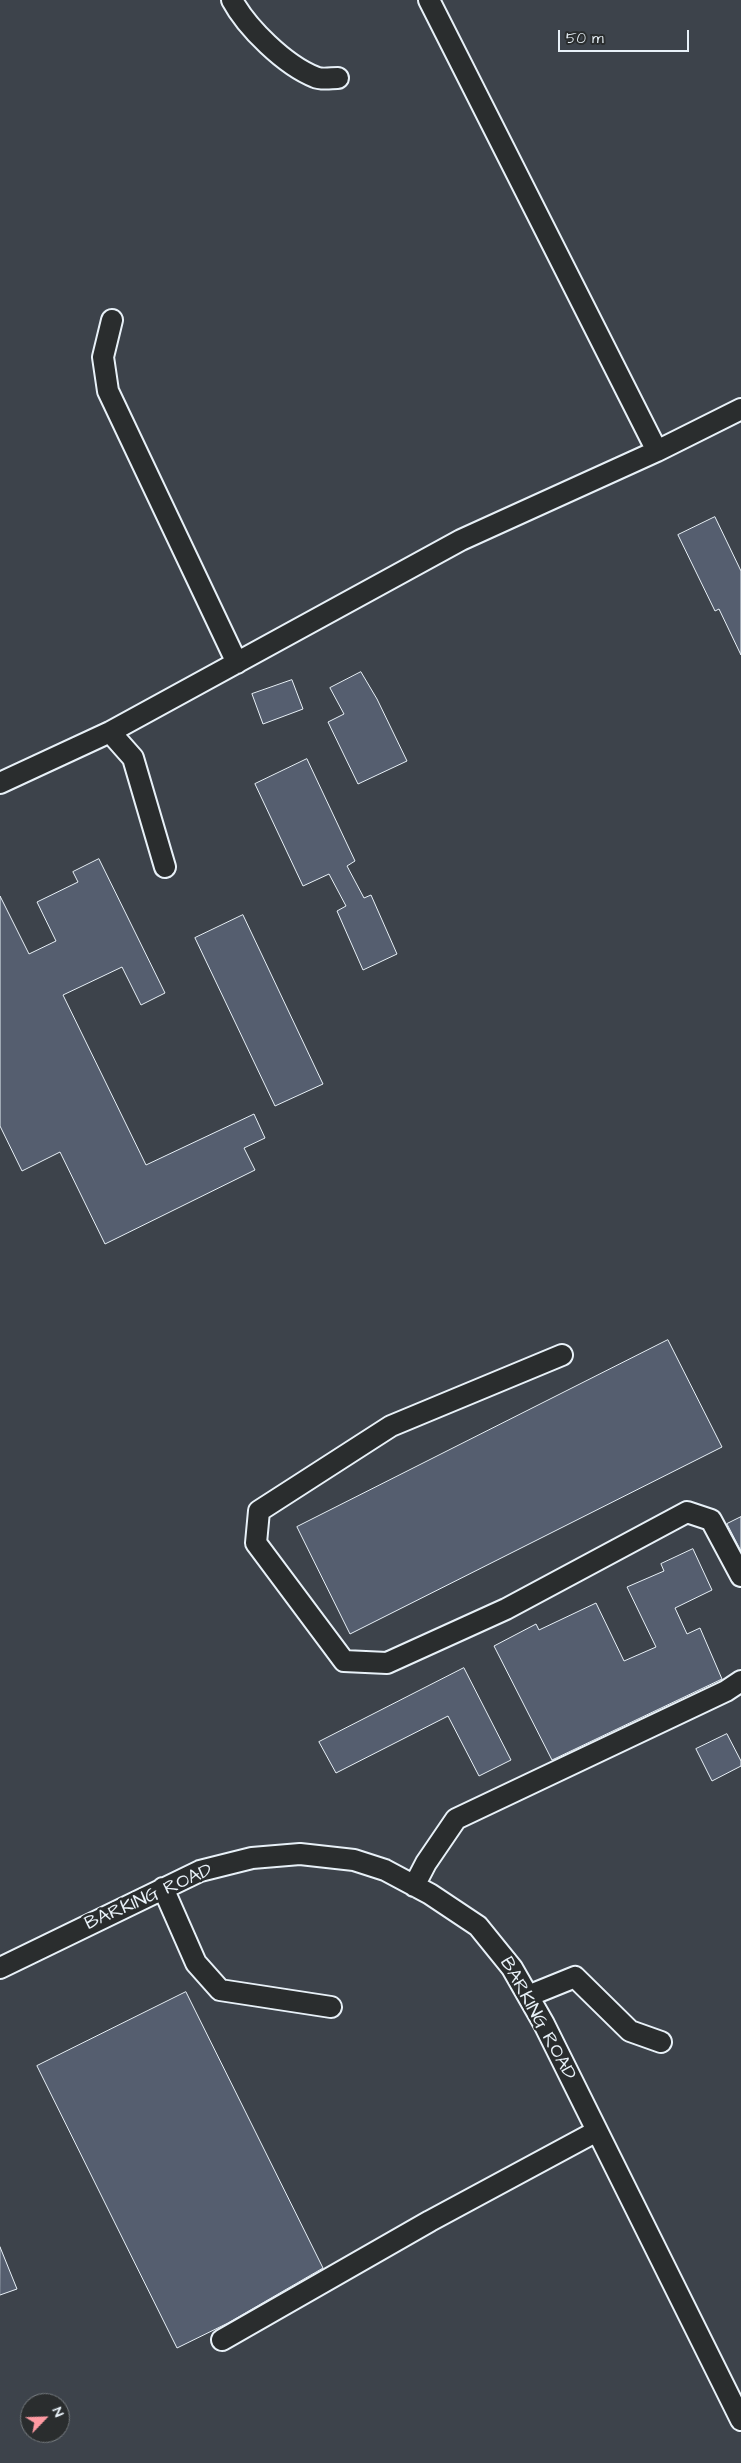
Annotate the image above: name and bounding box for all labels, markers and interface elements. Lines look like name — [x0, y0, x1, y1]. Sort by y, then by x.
scale bar — [561, 20, 692, 52]
text: 50 m — [566, 28, 604, 49]
street label: BARKING ROAD — [82, 1860, 216, 1936]
street label: BARKING ROAD — [494, 1954, 580, 2084]
north arrow — [20, 2393, 70, 2443]
text: N — [47, 2404, 69, 2420]

